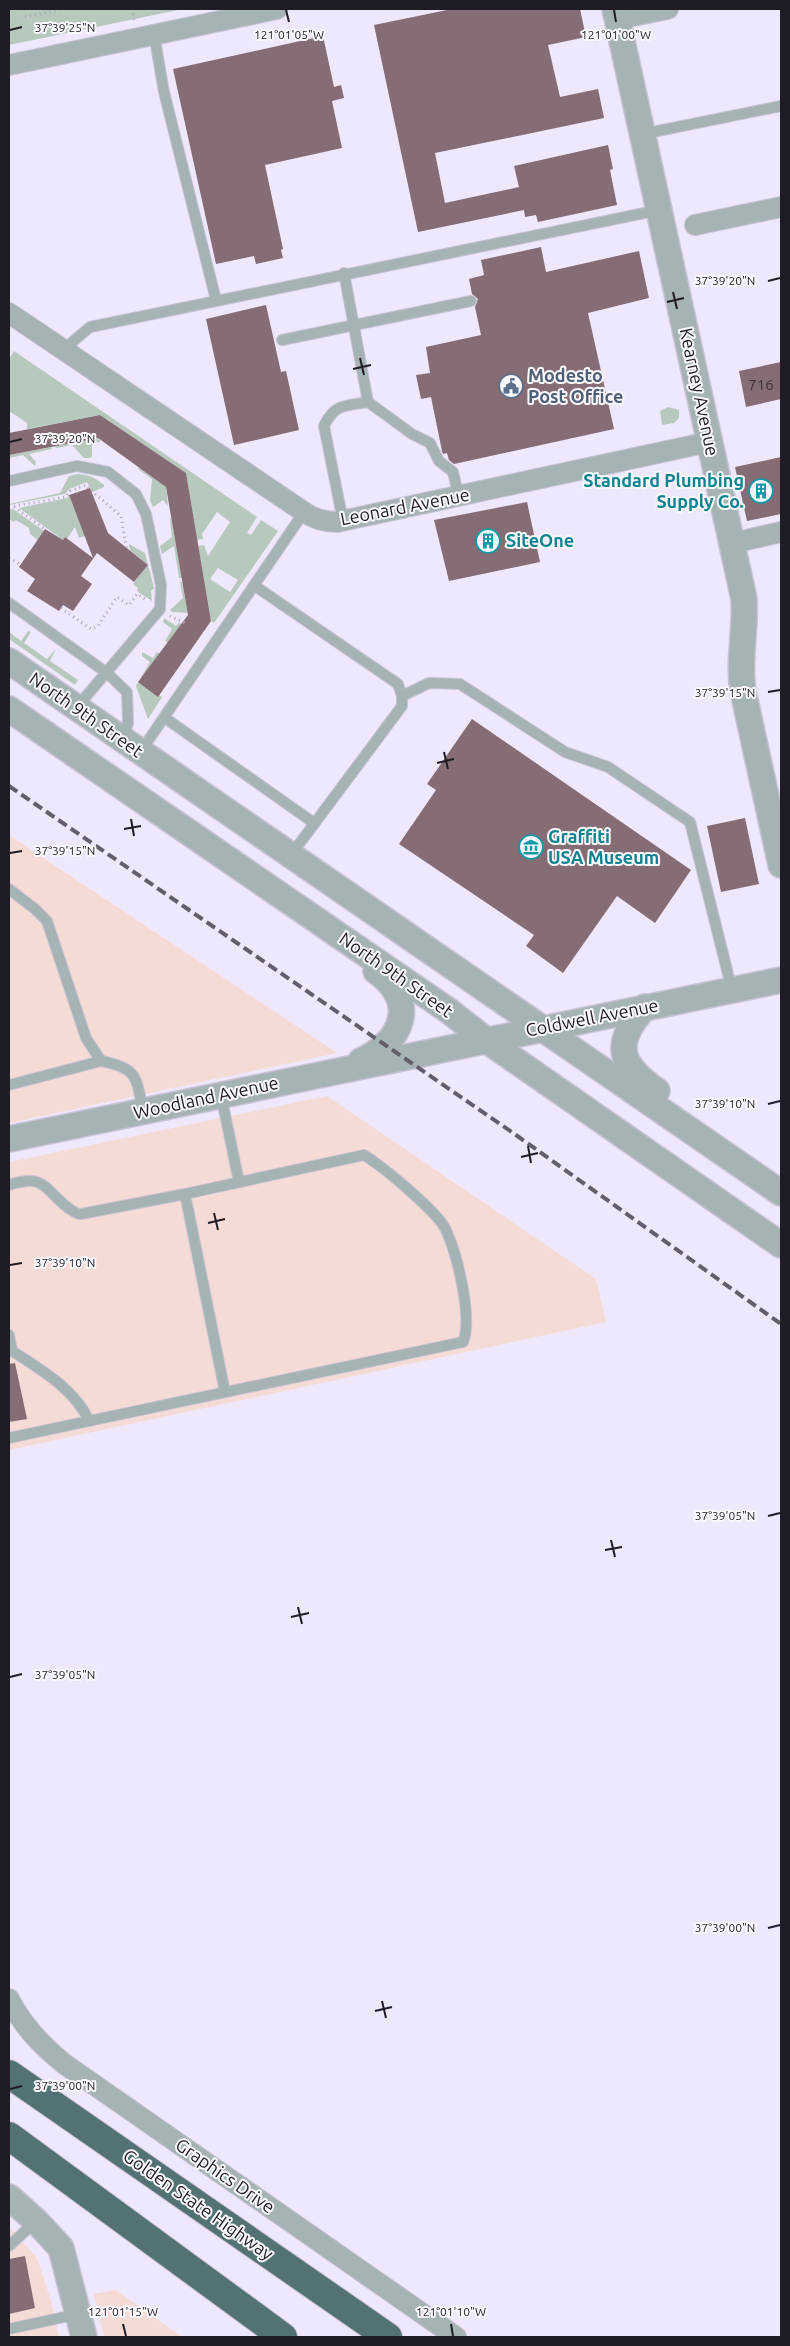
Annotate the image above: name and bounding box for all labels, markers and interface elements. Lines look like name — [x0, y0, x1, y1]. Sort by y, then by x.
text: 37°39'25"N — [35, 21, 95, 34]
text: 121°01'05"W — [254, 28, 324, 41]
text: 121°01'00"W — [581, 28, 651, 41]
text: 37°39'20"N — [695, 274, 755, 287]
street label: Kearney Avenue — [677, 326, 723, 458]
place label: Modesto Post Office — [528, 365, 623, 406]
public building icon: Modesto Post Office — [498, 373, 524, 399]
house number: 716 — [748, 376, 774, 393]
text: 37°39'20"N — [35, 432, 95, 445]
place label: Standard Plumbing Supply Co. — [583, 470, 744, 511]
building icon: Standard Plumbing Supply Co. — [748, 478, 774, 504]
street label: Leonard Avenue — [338, 484, 471, 528]
building icon: SiteOne — [475, 528, 501, 554]
place label: SiteOne — [506, 530, 574, 550]
street label: North 9th Street — [26, 668, 147, 761]
text: 37°39'15"N — [695, 686, 755, 699]
place label: Graffiti USA Museum — [548, 826, 659, 867]
museum icon: Graffiti USA Museum — [518, 834, 544, 860]
text: 37°39'15"N — [35, 844, 95, 857]
street label: North 9th Street — [336, 928, 457, 1021]
street label: Coldwell Avenue — [524, 994, 660, 1040]
street label: Woodland Avenue — [132, 1072, 280, 1122]
text: 37°39'10"N — [695, 1097, 755, 1110]
text: 37°39'10"N — [35, 1256, 95, 1269]
text: 37°39'05"N — [695, 1509, 755, 1522]
text: 37°39'05"N — [35, 1668, 95, 1681]
text: 37°39'00"N — [695, 1921, 755, 1934]
text: 37°39'00"N — [35, 2079, 95, 2092]
street label: Graphics Drive — [172, 2134, 279, 2217]
street label: Golden State Highway — [120, 2145, 278, 2264]
text: 121°01'15"W — [88, 2305, 158, 2318]
text: 121°01'10"W — [416, 2305, 486, 2318]

